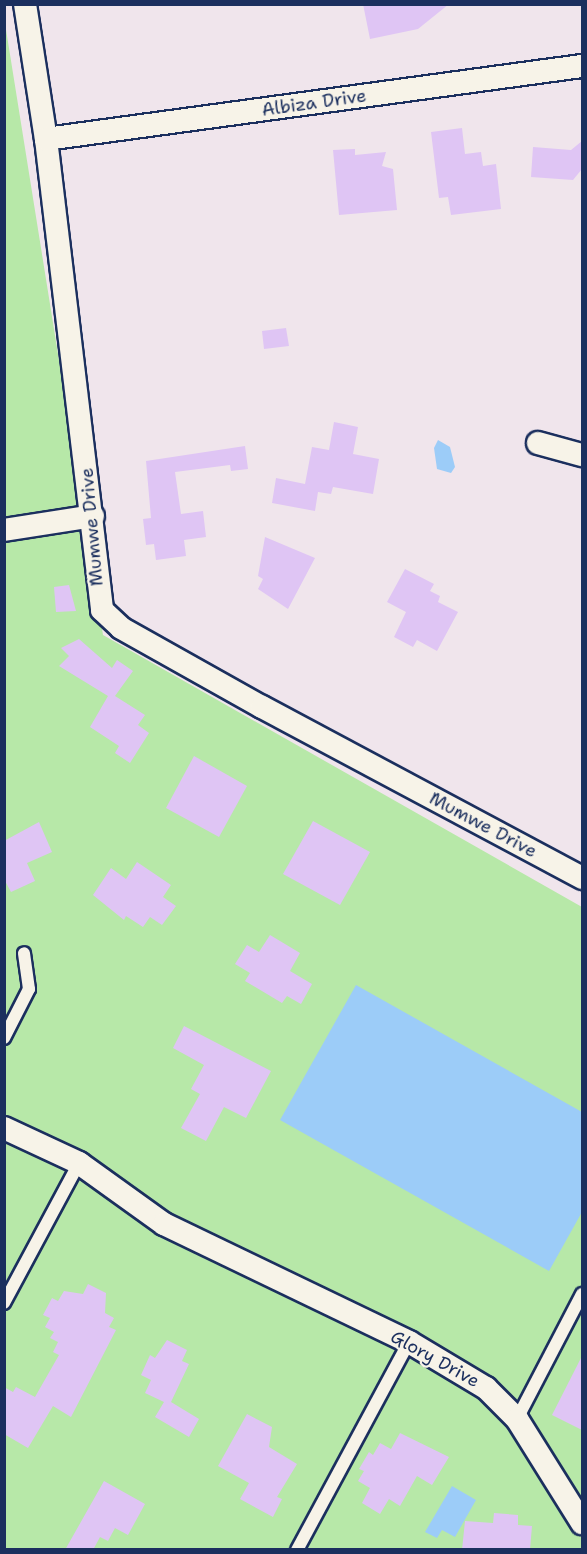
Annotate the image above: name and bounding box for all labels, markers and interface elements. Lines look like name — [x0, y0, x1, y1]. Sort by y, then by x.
street label: Albiza Drive — [260, 85, 368, 121]
street label: Mumwe Drive — [76, 467, 108, 587]
street label: Mumwe Drive — [426, 788, 540, 862]
street label: Glory Drive — [387, 1326, 483, 1392]

